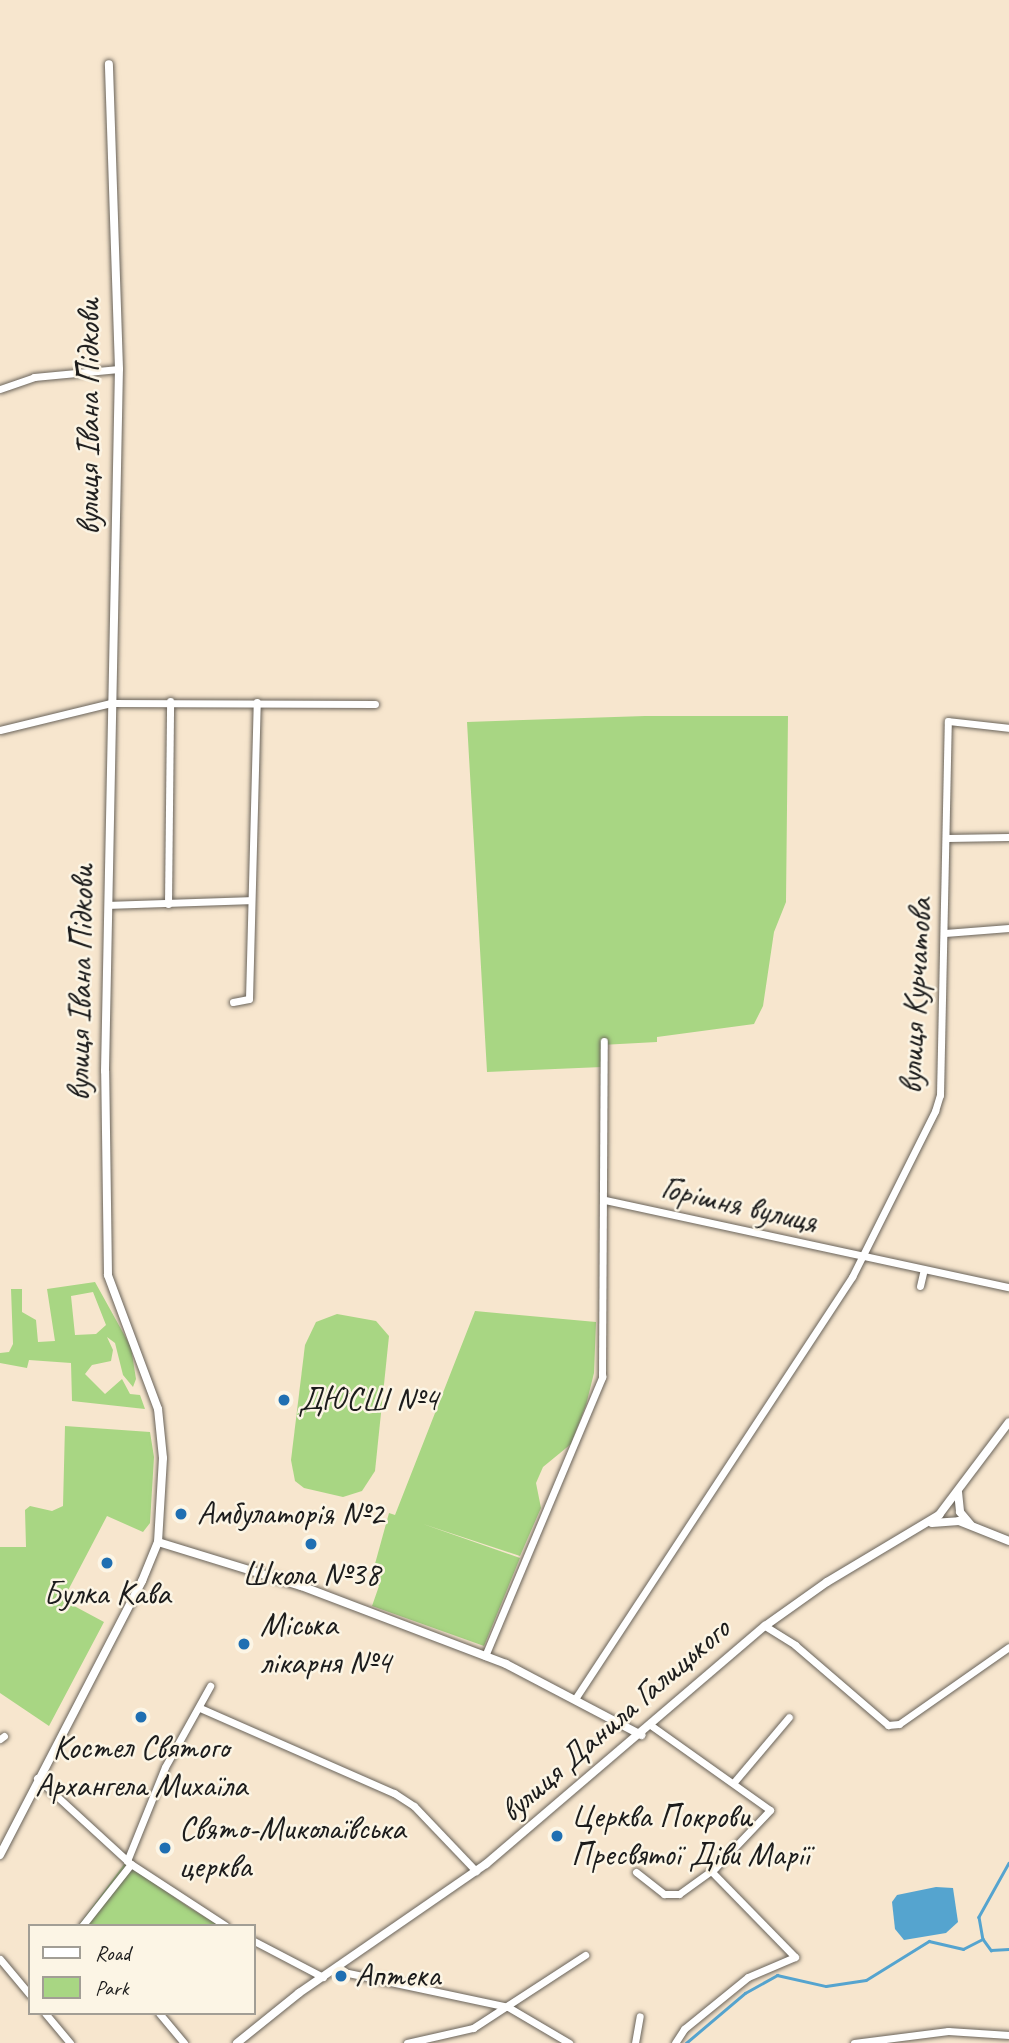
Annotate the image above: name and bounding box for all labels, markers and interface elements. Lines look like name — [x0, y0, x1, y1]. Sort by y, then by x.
street label: вулиця Івана Підкови — [69, 299, 109, 535]
street label: вулиця Івана Підкови — [59, 865, 103, 1101]
street label: вулиця Курчатова — [891, 897, 941, 1095]
street label: Горішня вулиця — [657, 1168, 821, 1242]
place label: ДЮСШ №4 — [298, 1380, 438, 1420]
marker: ДЮСШ №4 — [276, 1392, 292, 1408]
place label: Амбулаторія №2 — [197, 1494, 384, 1534]
marker: Амбулаторія №2 — [171, 1504, 191, 1524]
marker: Школа №38 — [303, 1536, 319, 1552]
marker: Булка Кава — [99, 1555, 115, 1571]
place label: Школа №38 — [242, 1555, 380, 1595]
place label: Булка Кава — [44, 1574, 170, 1614]
place label: Міська лікарня №4 — [260, 1605, 391, 1683]
street label: вулиця Данила Галицького — [491, 1609, 739, 1831]
marker: Міська лікарня №4 — [234, 1634, 254, 1654]
marker: Костел Святого Архангела Михаїла — [133, 1709, 149, 1725]
place label: Костел Святого Архангела Михаїла — [35, 1728, 247, 1806]
place label: Церква Покрови Пресвятої Діви Марії — [571, 1797, 811, 1875]
place label: Свято-Миколаївська церква — [179, 1809, 405, 1887]
marker: Церква Покрови Пресвятої Діви Марії — [549, 1828, 565, 1844]
marker: Свято-Миколаївська церква — [157, 1840, 173, 1856]
legend — [28, 1924, 256, 2015]
text: Road — [95, 1940, 130, 1966]
place label: Аптека — [355, 1956, 440, 1996]
marker: Аптека — [333, 1968, 349, 1984]
text: Park — [95, 1975, 128, 2001]

